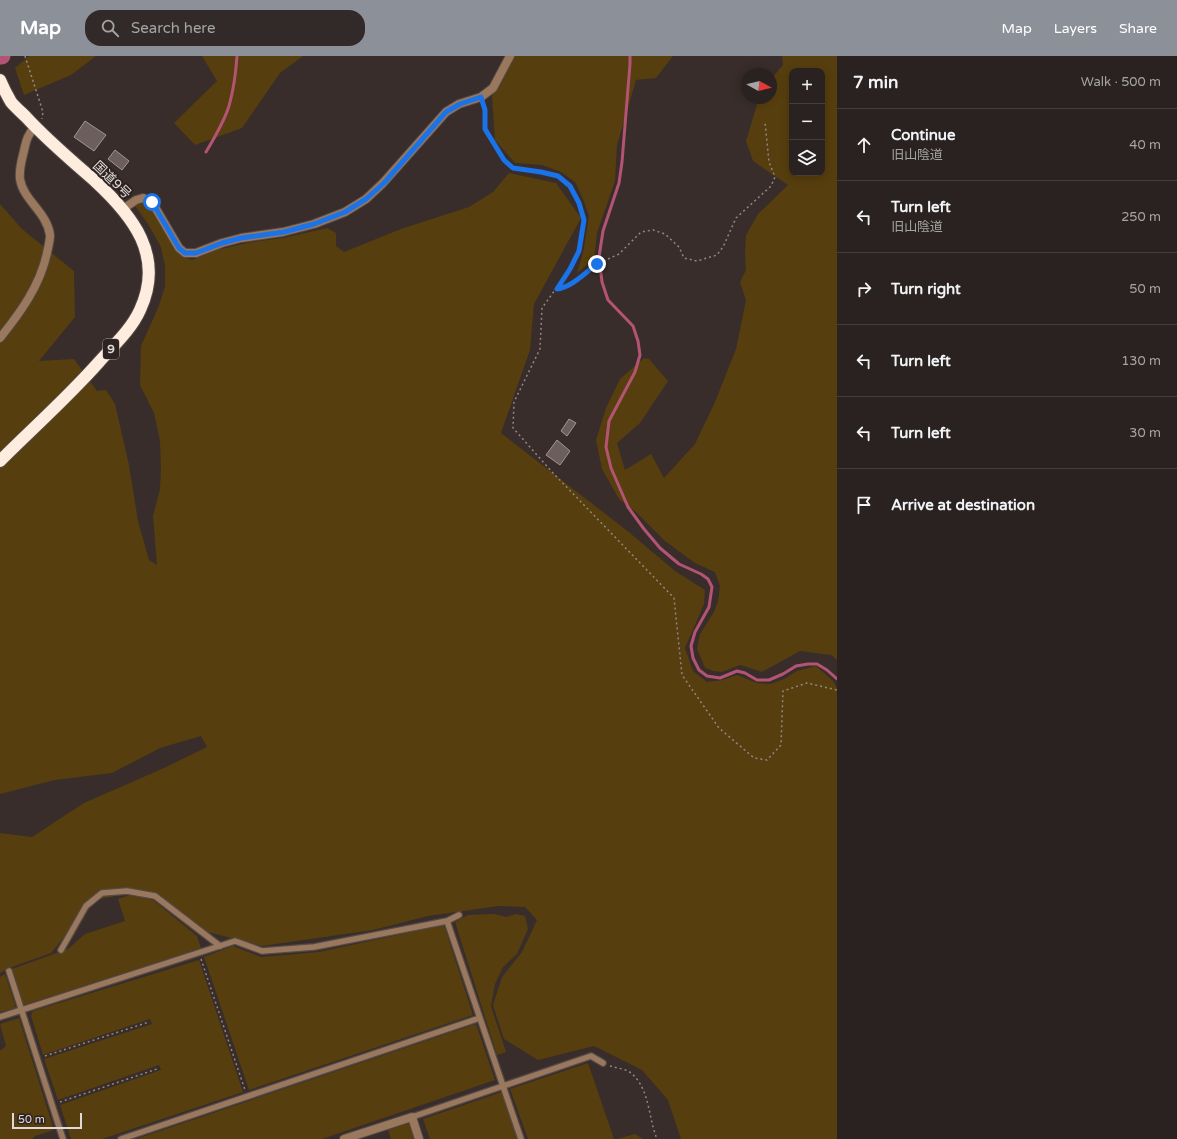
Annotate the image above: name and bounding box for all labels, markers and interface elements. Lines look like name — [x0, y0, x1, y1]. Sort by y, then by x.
search box — [85, 10, 365, 46]
text: Map — [20, 17, 61, 39]
icon: search — [99, 17, 121, 39]
text: Search here — [131, 19, 215, 37]
text: Map — [1002, 20, 1032, 37]
text: Layers — [1054, 20, 1097, 37]
text: Share — [1119, 20, 1157, 37]
north arrow — [741, 68, 777, 104]
map controls — [789, 68, 825, 176]
button: + — [789, 68, 825, 104]
text: 7 min — [853, 72, 898, 93]
text: Walk · 500 m — [1081, 74, 1161, 90]
button: − — [789, 104, 825, 140]
text: Continue — [891, 126, 955, 144]
icon: ahead — [853, 134, 875, 156]
text: 40 m — [1129, 137, 1161, 153]
button: layers — [789, 140, 825, 176]
text: 旧山陰道 — [891, 147, 943, 163]
street label: 国道9号 — [89, 158, 135, 202]
route start — [143, 193, 161, 211]
text: Turn left — [891, 198, 951, 216]
icon: left — [853, 206, 875, 228]
text: 250 m — [1121, 209, 1161, 225]
text: 旧山陰道 — [891, 219, 943, 235]
route end — [588, 255, 606, 273]
icon: right — [853, 278, 875, 300]
text: Turn right — [891, 280, 961, 298]
text: 50 m — [1129, 281, 1161, 297]
road number: 9 — [103, 339, 119, 359]
icon: left — [853, 350, 875, 372]
text: Turn left — [891, 352, 951, 370]
text: 130 m — [1121, 353, 1161, 369]
icon: left — [853, 422, 875, 444]
text: Turn left — [891, 424, 951, 442]
text: 30 m — [1129, 425, 1161, 441]
icon: arrive — [853, 494, 875, 516]
text: Arrive at destination — [891, 496, 1035, 514]
scale bar — [12, 1111, 82, 1130]
text: 50 m — [18, 1113, 45, 1126]

